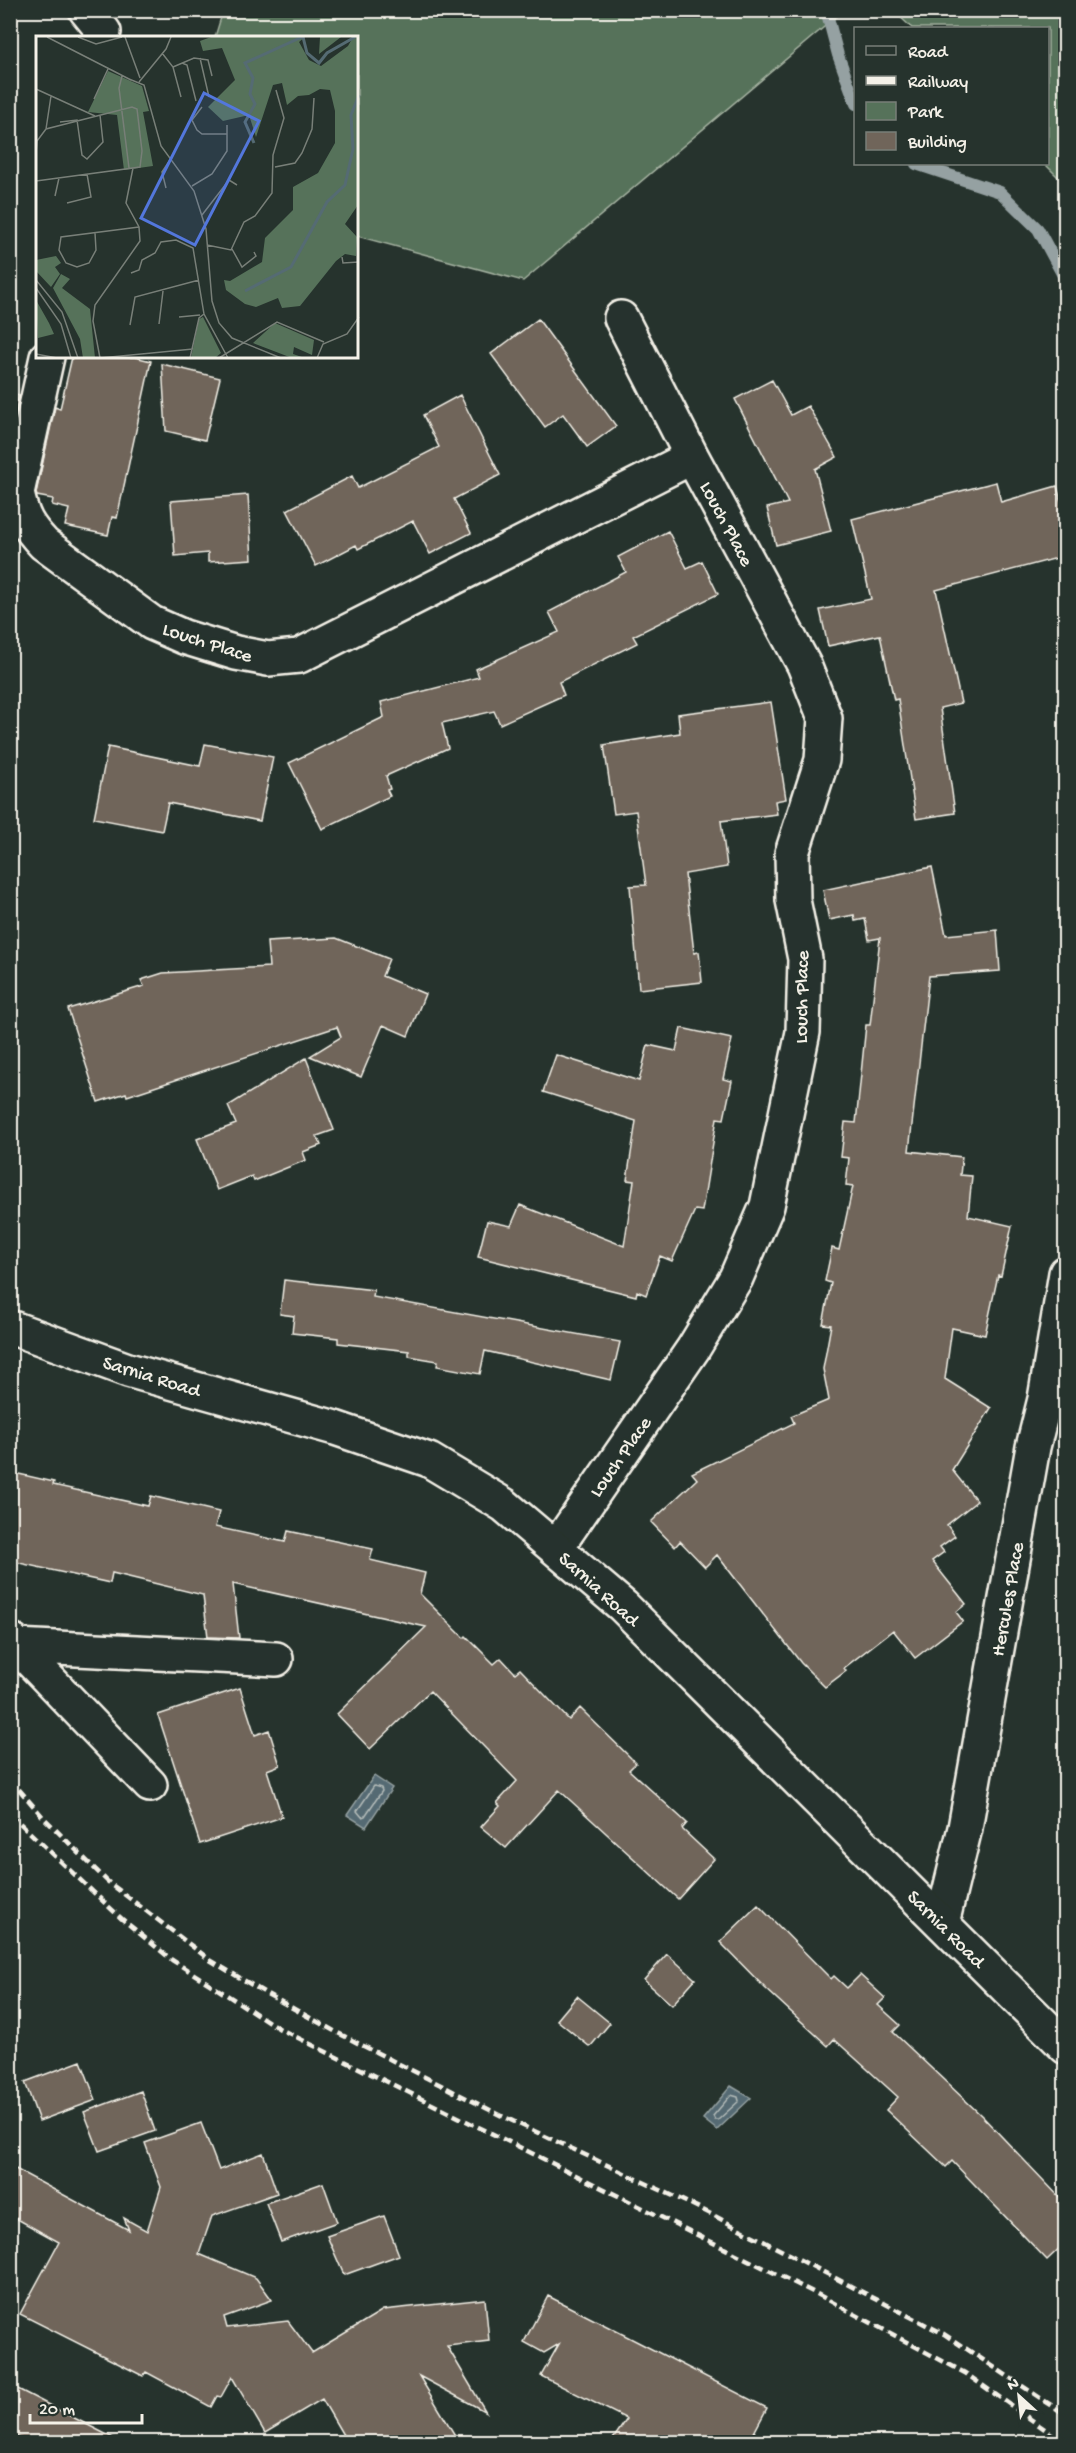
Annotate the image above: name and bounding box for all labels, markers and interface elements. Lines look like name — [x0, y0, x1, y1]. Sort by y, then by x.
legend — [854, 27, 1049, 165]
inset map — [36, 36, 358, 358]
text: Road — [908, 43, 949, 64]
text: Railway — [908, 73, 968, 94]
text: Park — [907, 103, 944, 124]
text: Building — [907, 133, 967, 154]
street label: Louch Place — [693, 478, 757, 572]
street label: Louch Place — [159, 619, 255, 670]
street label: Louch Place — [791, 950, 816, 1044]
street label: Sarnia Road — [99, 1353, 205, 1405]
street label: Louch Place — [586, 1413, 658, 1503]
street label: Hercules Place — [988, 1540, 1031, 1658]
street label: Sarnia Road — [552, 1548, 645, 1634]
street label: Sarnia Road — [901, 1887, 990, 1976]
north arrow — [989, 2366, 1049, 2426]
text: N — [1005, 2375, 1023, 2397]
scale bar — [30, 2387, 142, 2425]
text: 20 m — [39, 2400, 75, 2421]

